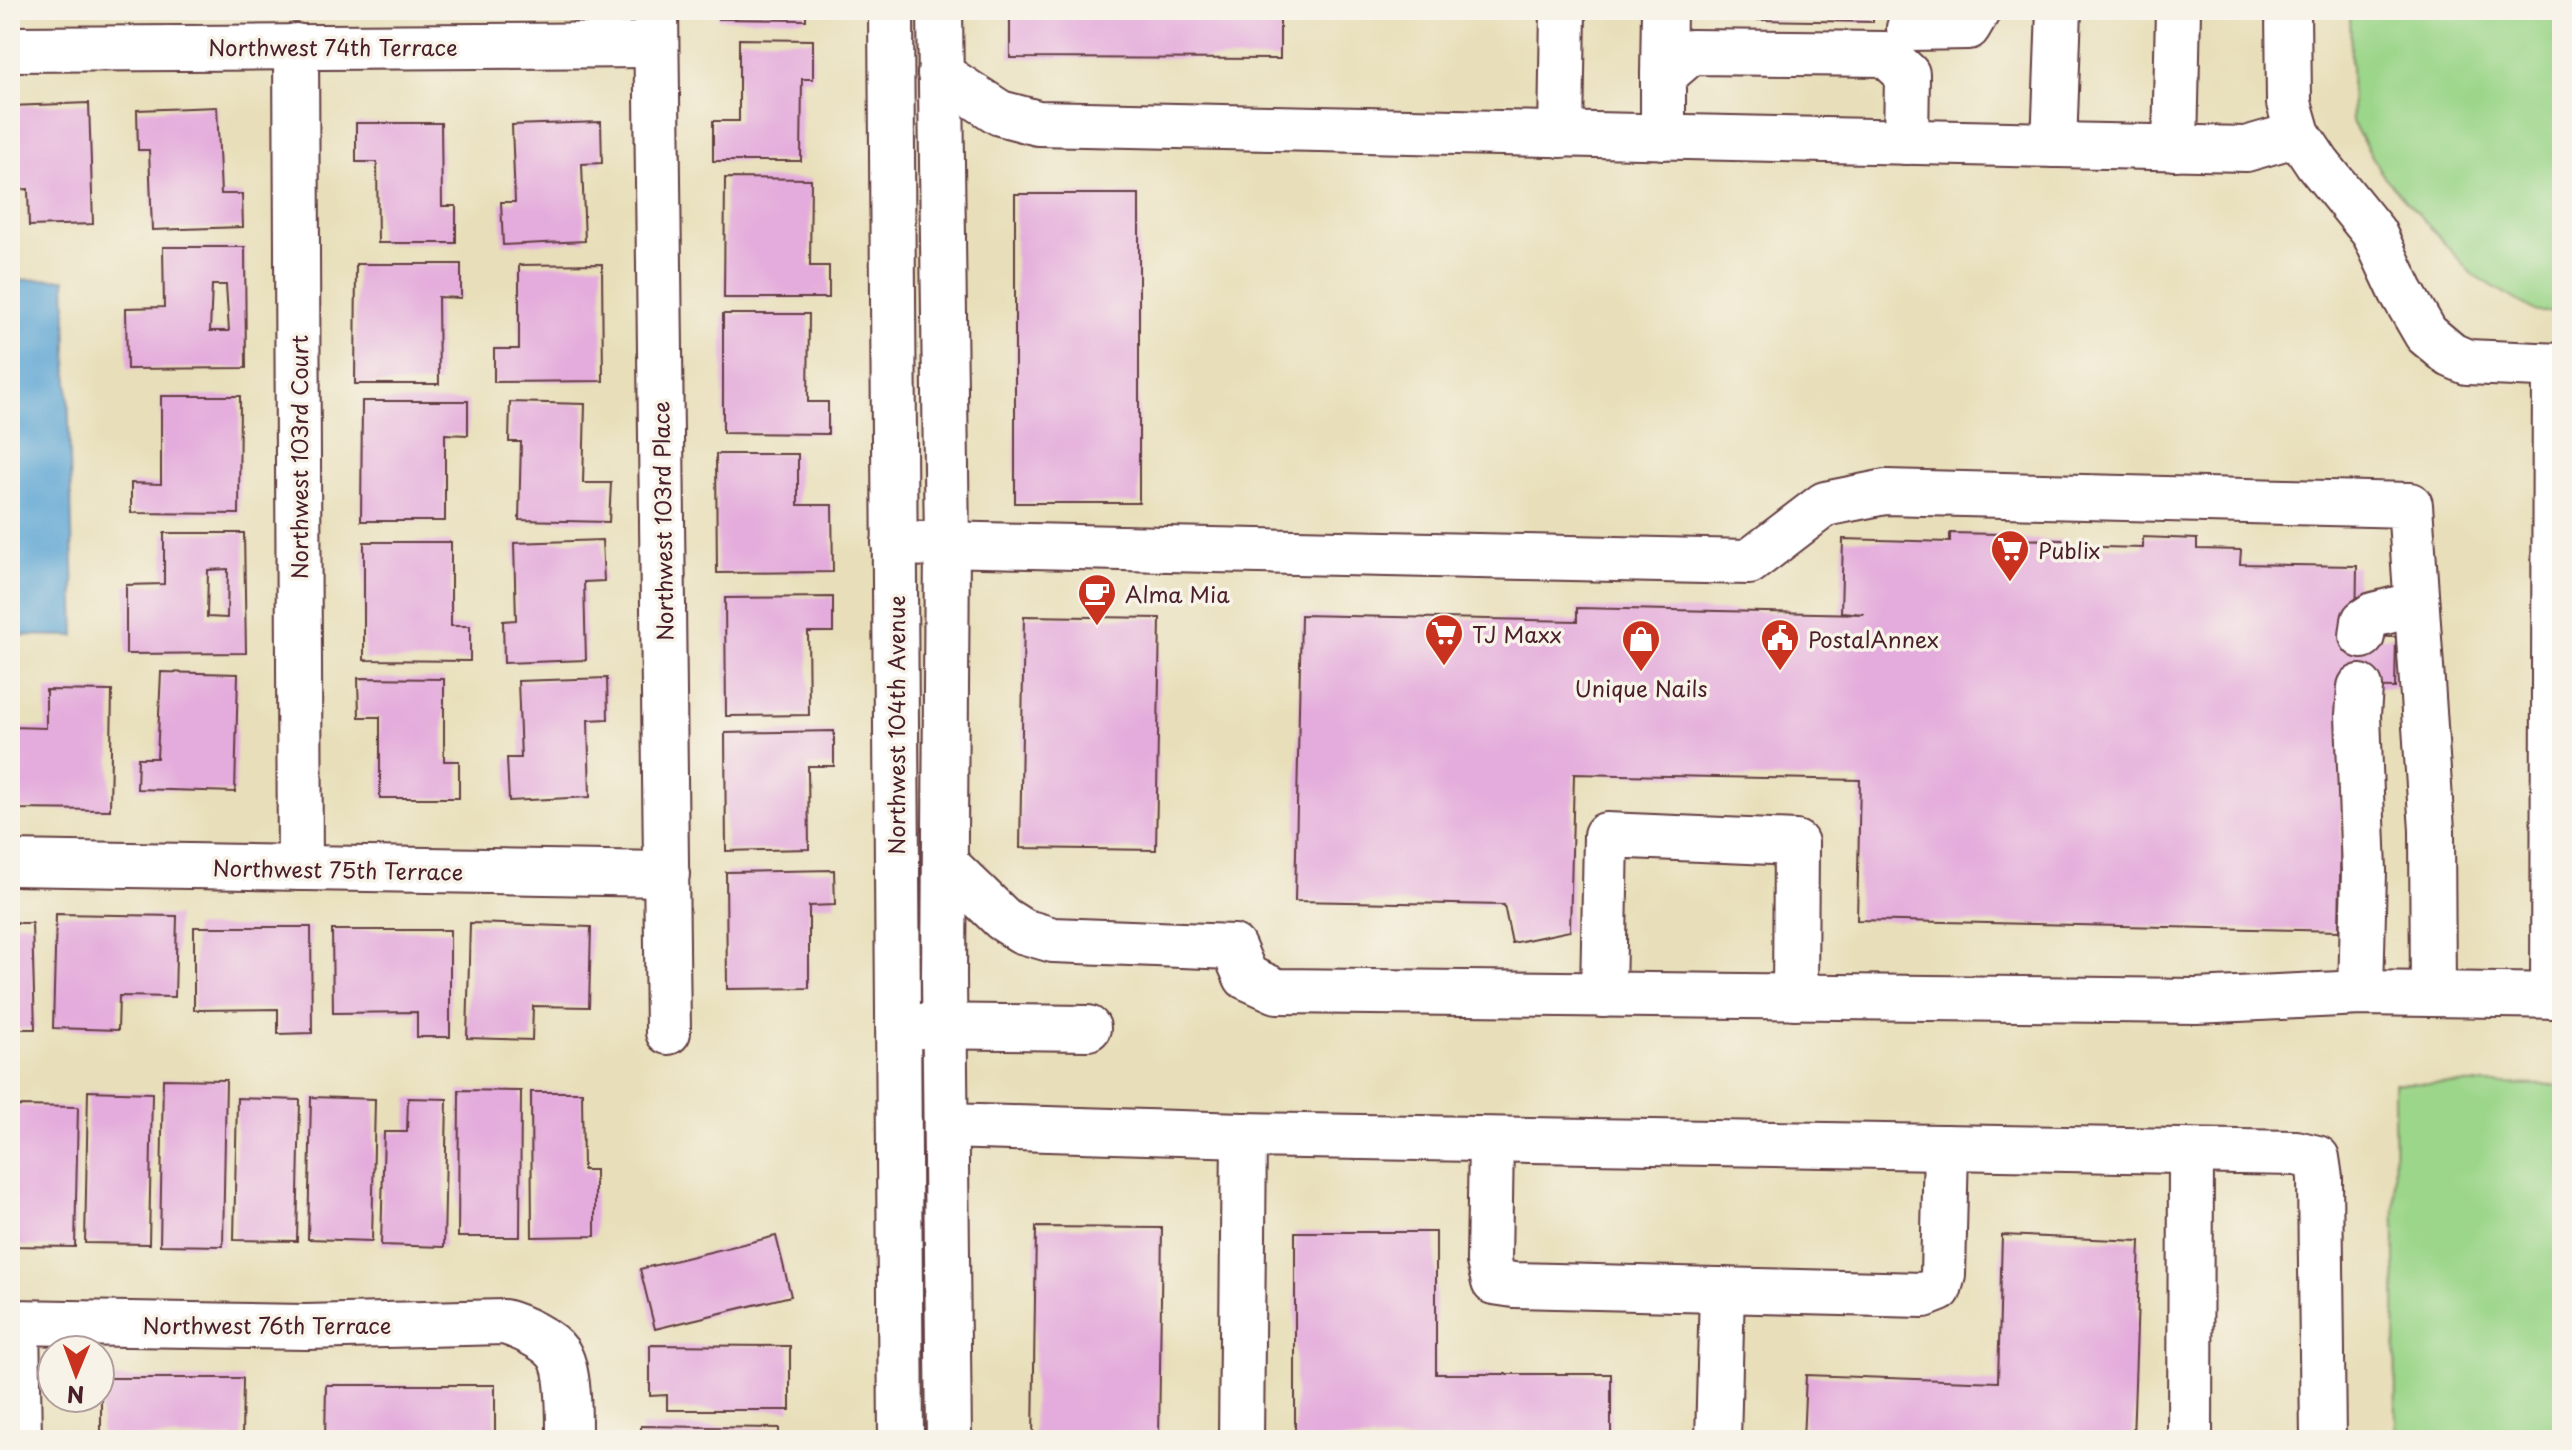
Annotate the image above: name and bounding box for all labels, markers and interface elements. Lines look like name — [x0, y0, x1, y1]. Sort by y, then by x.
street label: Northwest 74th Terrace — [208, 30, 458, 63]
street label: Northwest 103rd Court — [282, 335, 315, 579]
street label: Northwest 103rd Place — [643, 401, 681, 641]
supermarket icon: Publix — [1989, 528, 2031, 583]
place label: Publix — [2038, 533, 2100, 566]
cafe icon: Alma Mia — [1076, 572, 1118, 627]
place label: Alma Mia — [1125, 577, 1230, 610]
street label: Northwest 104th Avenue — [879, 595, 912, 855]
supermarket icon: TJ Maxx — [1423, 612, 1465, 667]
place label: TJ Maxx — [1472, 617, 1562, 650]
public building icon: PostalAnnex — [1759, 617, 1801, 672]
shop icon: Unique Nails — [1620, 618, 1662, 673]
place label: PostalAnnex — [1808, 622, 1939, 655]
place label: Unique Nails — [1574, 671, 1708, 704]
street label: Northwest 75th Terrace — [212, 850, 464, 888]
street label: Northwest 76th Terrace — [142, 1308, 392, 1341]
north arrow — [36, 1334, 116, 1414]
text: N — [67, 1379, 85, 1412]

